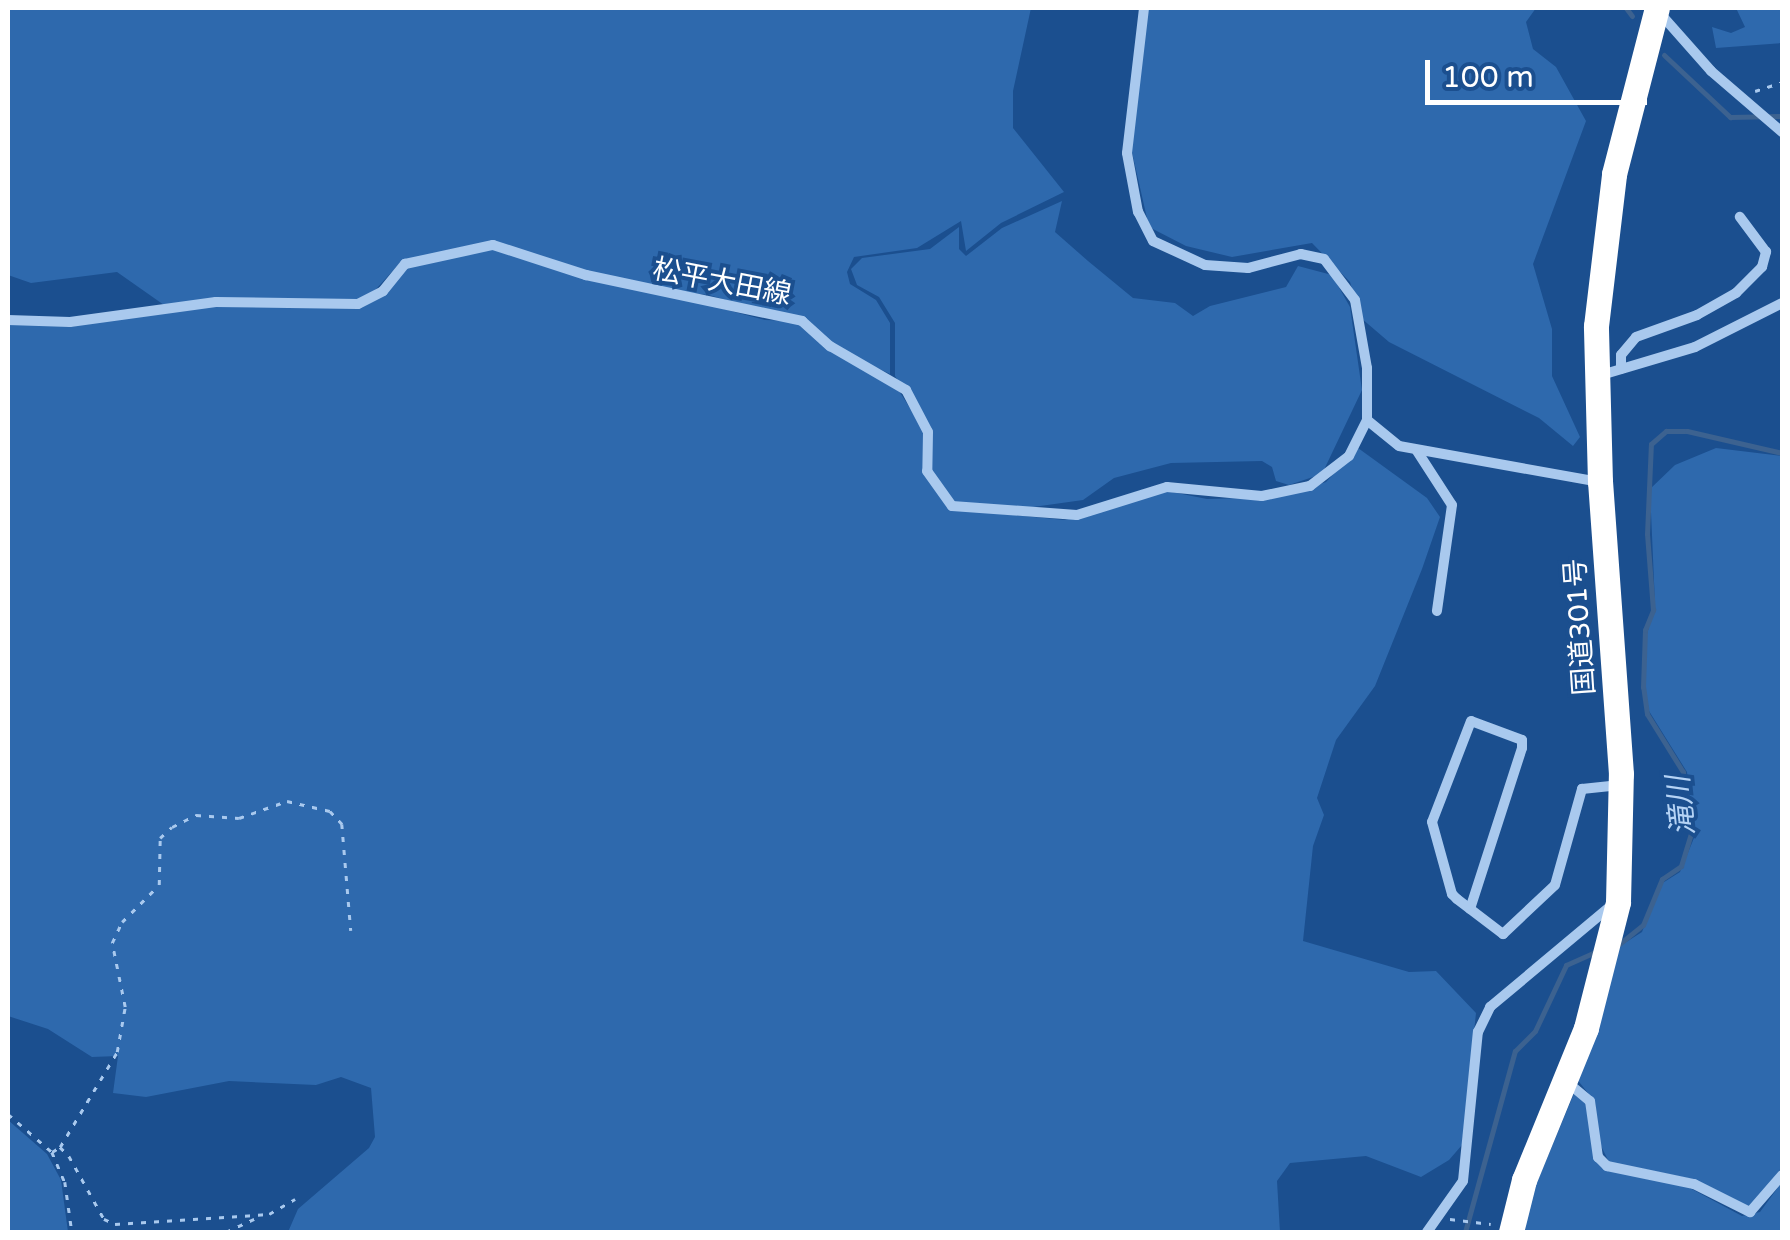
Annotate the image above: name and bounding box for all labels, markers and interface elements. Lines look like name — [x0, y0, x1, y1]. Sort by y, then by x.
scale bar — [1430, 40, 1652, 102]
text: 100 m — [1442, 59, 1534, 96]
street label: 松平大田線 — [650, 252, 794, 312]
street label: 国道301号 — [1558, 558, 1602, 696]
water label: 滝川 — [1661, 774, 1703, 838]

